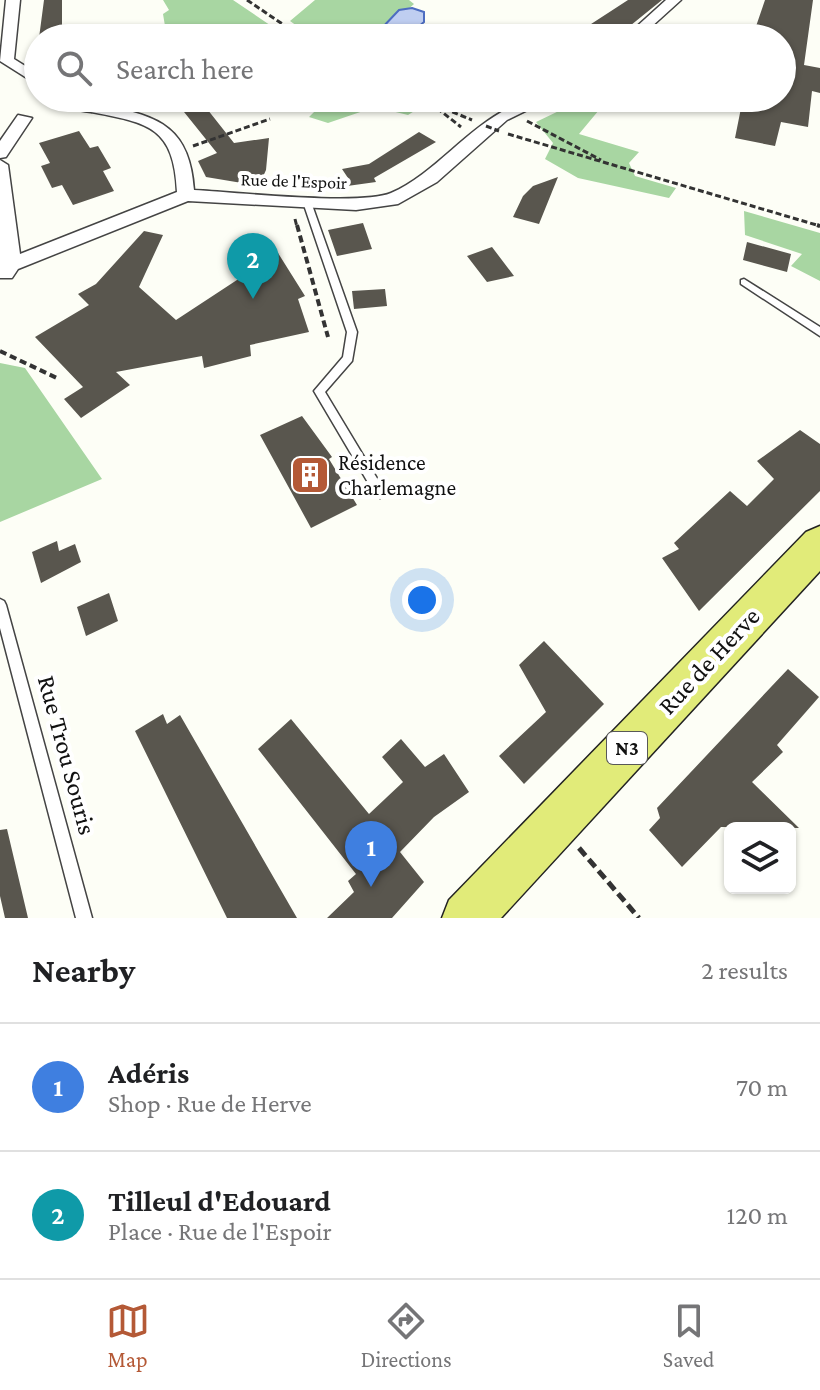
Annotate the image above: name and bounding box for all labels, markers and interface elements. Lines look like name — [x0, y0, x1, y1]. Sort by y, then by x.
search box — [24, 24, 796, 112]
icon: search — [52, 46, 96, 90]
text: Search here — [116, 52, 254, 85]
street label: Rue de l'Espoir — [240, 169, 348, 193]
pin: 2 — [227, 233, 279, 299]
place label: Résidence Charlemagne — [338, 450, 456, 500]
building icon: Résidence Charlemagne — [289, 454, 331, 496]
your location — [402, 580, 442, 620]
street label: Rue de Herve — [652, 602, 766, 720]
street label: Rue Trou Souris — [32, 672, 102, 838]
road number: N3 — [607, 732, 647, 764]
pin: 1 — [345, 821, 397, 887]
map controls — [724, 822, 796, 894]
button: layers — [724, 822, 796, 894]
text: Nearby — [32, 952, 135, 989]
text: 2 results — [701, 956, 788, 985]
text: Adéris — [108, 1056, 189, 1089]
text: 1 — [53, 1073, 63, 1102]
text: 70 m — [736, 1073, 788, 1102]
text: Shop · Rue de Herve — [108, 1089, 312, 1118]
text: Tilleul d'Edouard — [108, 1184, 331, 1217]
text: 2 — [51, 1201, 65, 1230]
text: 120 m — [727, 1201, 788, 1230]
text: Place · Rue de l'Espoir — [108, 1217, 332, 1246]
tab: Map — [106, 1299, 150, 1372]
tab: Directions — [361, 1299, 452, 1372]
tab: Saved — [663, 1299, 714, 1372]

